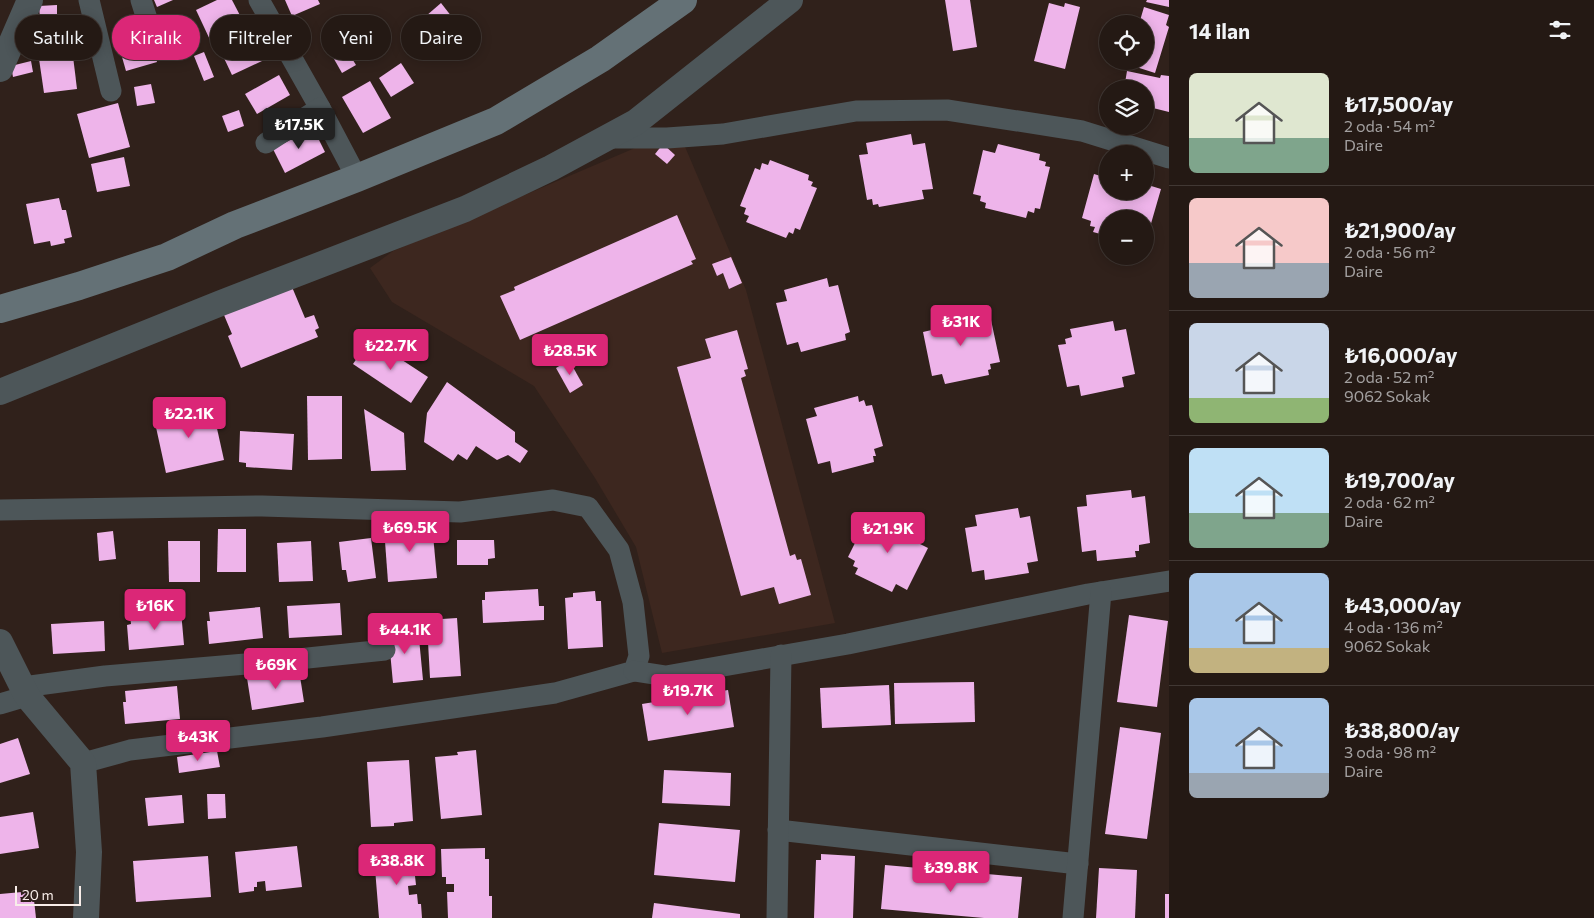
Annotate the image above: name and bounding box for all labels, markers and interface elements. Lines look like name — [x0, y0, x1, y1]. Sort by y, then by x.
chip: Satılık — [15, 15, 102, 60]
chip: Kiralık — [112, 15, 200, 60]
chip: Filtreler — [210, 15, 311, 60]
chip: Yeni — [321, 15, 391, 60]
chip: Daire — [401, 15, 481, 60]
map controls — [1099, 15, 1154, 265]
button: locate — [1099, 15, 1154, 70]
icon: filters — [1546, 16, 1574, 44]
text: 14 ilan — [1189, 18, 1250, 43]
button: layers — [1099, 80, 1154, 135]
text: ₺17,500/ay — [1344, 91, 1453, 116]
icon: home — [1229, 93, 1289, 153]
pin: ₺17.5K — [258, 108, 340, 150]
text: ₺17.5K — [274, 114, 324, 133]
text: 2 oda · 54 m² — [1344, 116, 1435, 135]
text: Daire — [1344, 135, 1383, 154]
button: + — [1099, 145, 1154, 200]
button: − — [1099, 210, 1154, 265]
text: ₺21,900/ay — [1344, 217, 1456, 242]
icon: home — [1229, 218, 1289, 278]
text: 2 oda · 56 m² — [1344, 242, 1435, 261]
text: Daire — [1344, 261, 1383, 280]
pin: ₺31K — [931, 304, 991, 347]
text: ₺31K — [942, 311, 980, 330]
pin: ₺22.7K — [350, 328, 432, 371]
pin: ₺28.5K — [529, 334, 611, 376]
text: ₺22.7K — [364, 335, 418, 354]
text: ₺28.5K — [543, 340, 597, 359]
text: ₺16,000/ay — [1344, 342, 1457, 367]
icon: home — [1229, 343, 1289, 403]
text: 2 oda · 52 m² — [1344, 367, 1435, 386]
text: 9062 Sokak — [1344, 386, 1430, 405]
pin: ₺22.1K — [148, 396, 230, 439]
text: ₺22.1K — [164, 403, 214, 422]
text: ₺19,700/ay — [1344, 467, 1455, 492]
icon: home — [1229, 468, 1289, 528]
text: 2 oda · 62 m² — [1344, 492, 1435, 511]
pin: ₺69.5K — [369, 510, 451, 553]
text: Daire — [1344, 511, 1383, 530]
pin: ₺21.9K — [847, 512, 929, 554]
text: ₺69.5K — [382, 517, 438, 536]
text: ₺21.9K — [862, 518, 914, 537]
pin: ₺16K — [125, 588, 185, 631]
text: ₺43,000/ay — [1344, 592, 1461, 617]
icon: home — [1229, 593, 1289, 653]
text: ₺16K — [136, 595, 174, 614]
pin: ₺44.1K — [364, 612, 446, 655]
text: 4 oda · 136 m² — [1344, 617, 1443, 636]
text: ₺44.1K — [379, 619, 431, 638]
text: 9062 Sokak — [1344, 636, 1430, 655]
pin: ₺69K — [246, 648, 306, 690]
text: ₺69K — [255, 654, 297, 673]
pin: ₺19.7K — [647, 674, 729, 716]
text: ₺19.7K — [662, 680, 714, 699]
text: ₺38,800/ay — [1344, 717, 1460, 742]
icon: home — [1229, 718, 1289, 778]
pin: ₺43K — [168, 720, 228, 762]
text: ₺43K — [177, 726, 219, 745]
text: 3 oda · 98 m² — [1344, 742, 1436, 761]
text: Daire — [1344, 761, 1383, 780]
pin: ₺38.8K — [356, 844, 438, 886]
text: ₺38.8K — [369, 850, 425, 869]
pin: ₺39.8K — [910, 850, 992, 893]
text: ₺39.8K — [923, 857, 979, 876]
scale bar — [15, 883, 81, 906]
text: 20 m — [22, 886, 54, 903]

